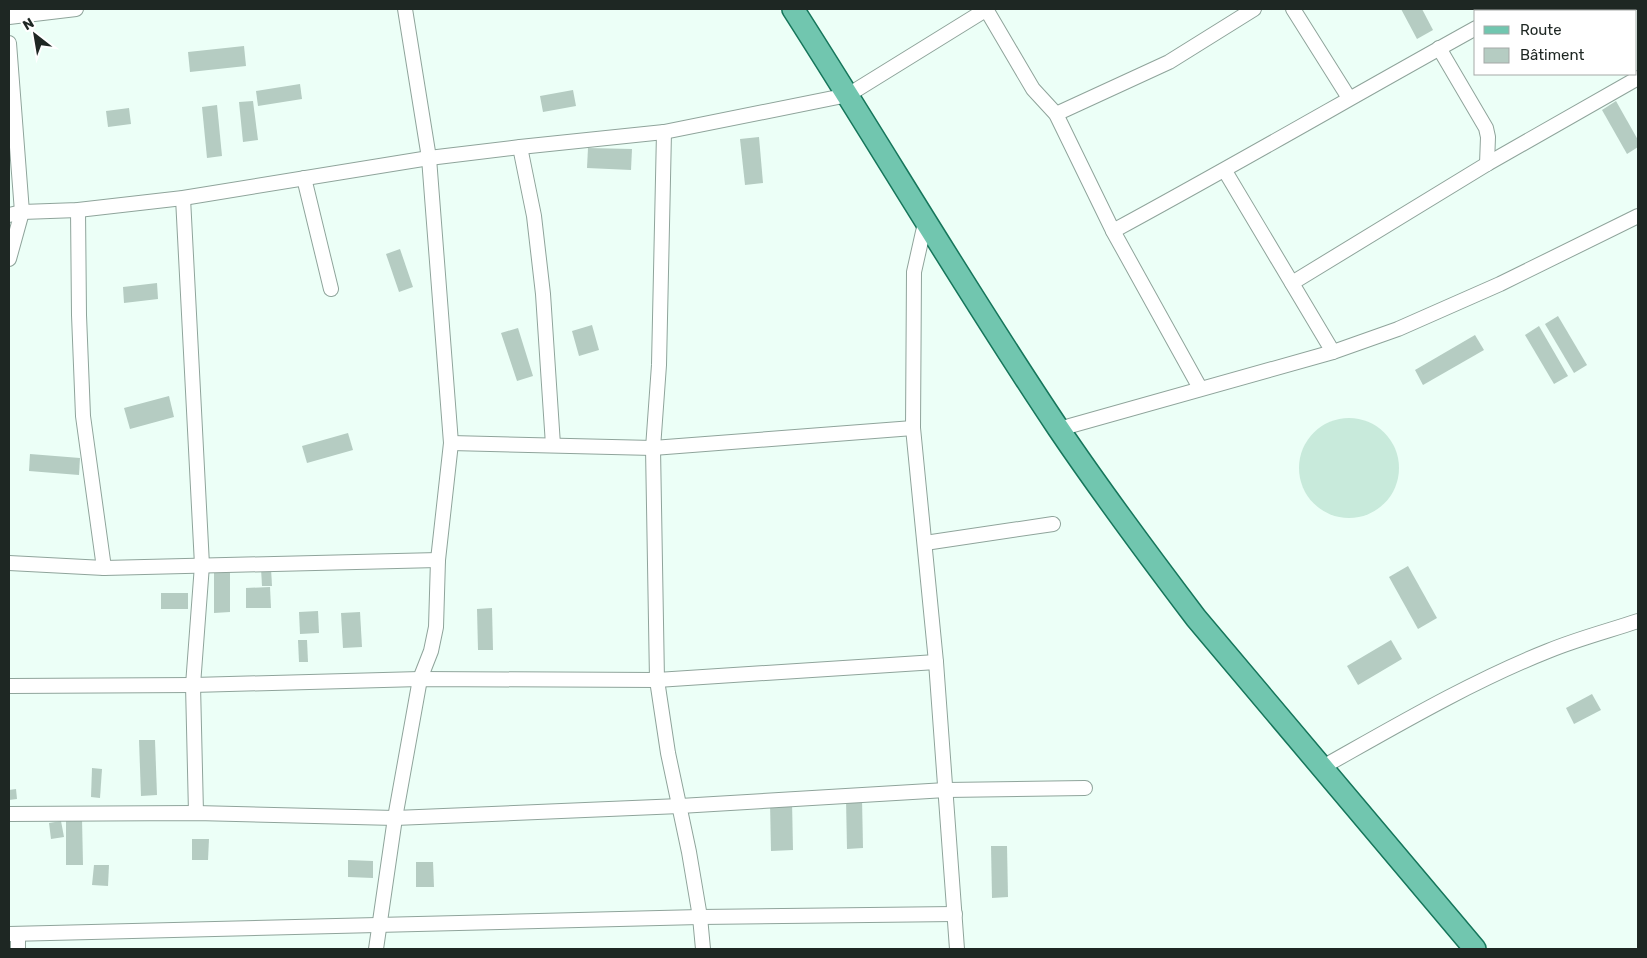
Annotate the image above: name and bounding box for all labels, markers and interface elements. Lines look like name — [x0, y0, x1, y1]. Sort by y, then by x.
north arrow — [10, 10, 60, 60]
legend — [1474, 10, 1637, 75]
text: N — [20, 14, 37, 34]
text: Route — [1520, 21, 1562, 39]
text: Bâtiment — [1520, 46, 1584, 64]

